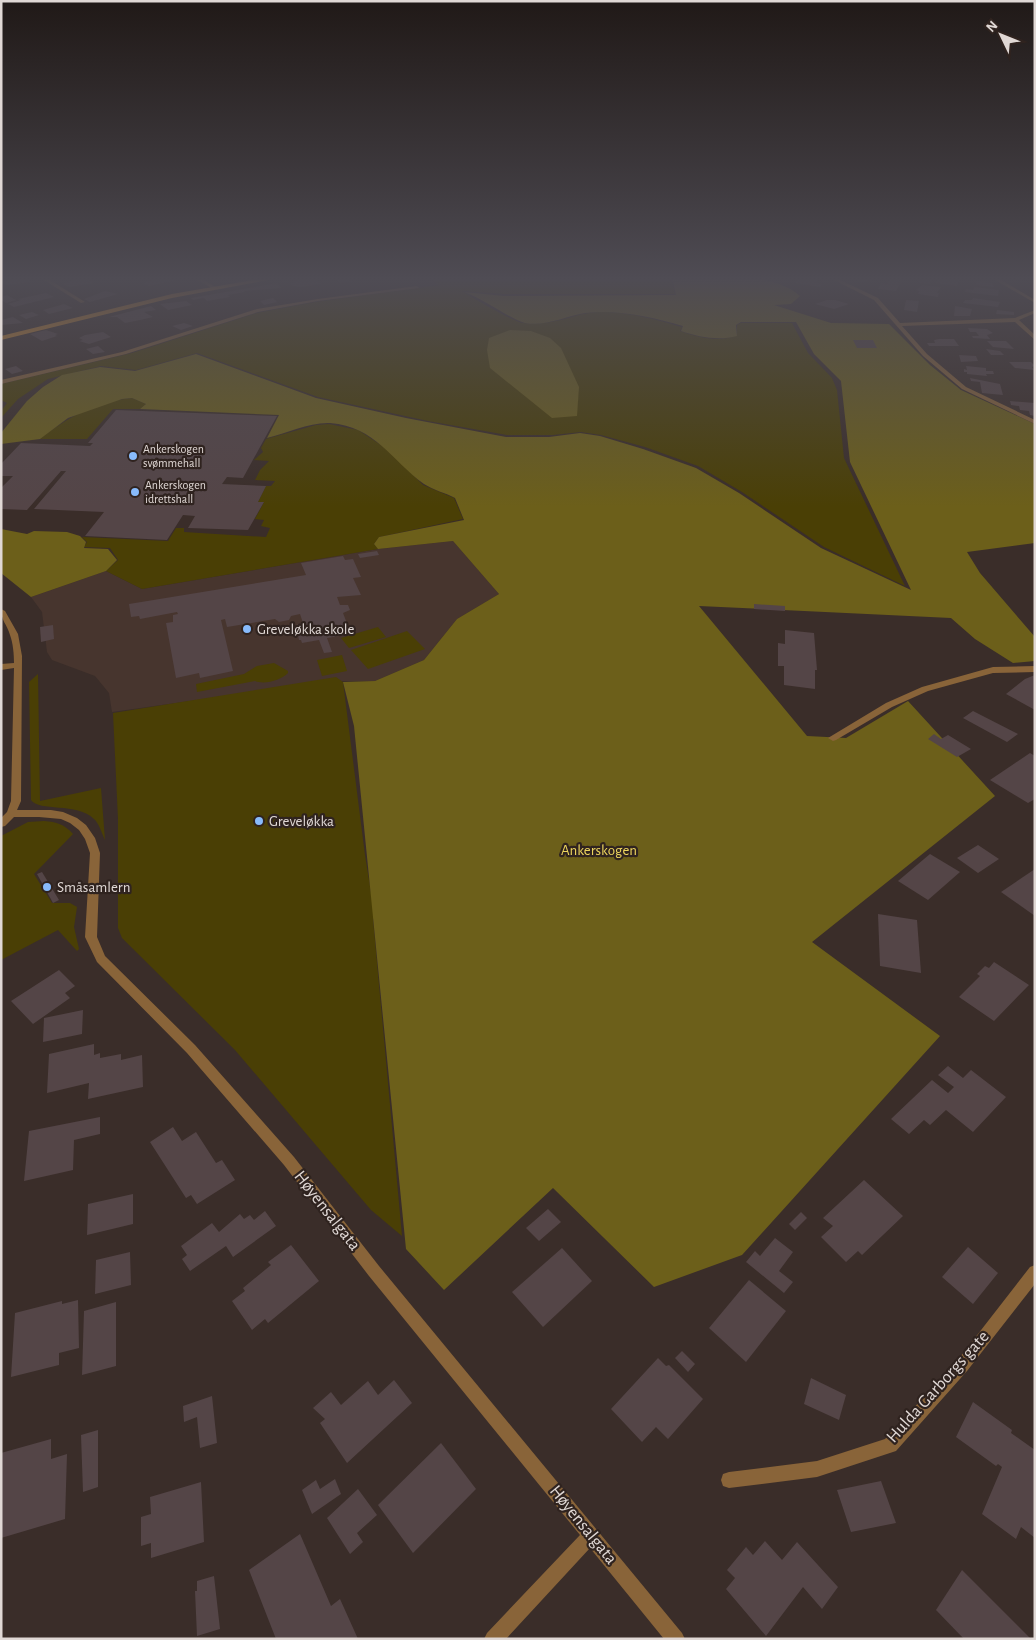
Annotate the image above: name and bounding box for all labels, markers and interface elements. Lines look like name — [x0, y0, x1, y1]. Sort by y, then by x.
north arrow — [976, 10, 1026, 60]
text: N — [984, 18, 1001, 35]
place label: Ankerskogen svømmehall — [143, 443, 204, 469]
marker: Ankerskogen svømmehall — [127, 450, 139, 462]
place label: Ankerskogen idrettshall — [145, 479, 206, 505]
marker: Ankerskogen idrettshall — [129, 486, 141, 498]
place label: Greveløkka skole — [257, 622, 355, 637]
marker: Greveløkka skole — [241, 623, 253, 635]
place label: Greveløkka — [269, 814, 334, 829]
marker: Greveløkka — [253, 815, 265, 827]
park label: Ankerskogen — [561, 843, 637, 858]
place label: Småsamlern — [57, 880, 130, 895]
marker: Småsamlern — [41, 881, 53, 893]
street label: Høyensalgata — [290, 1168, 364, 1254]
street label: Hulda Garborgs gate — [883, 1328, 993, 1446]
street label: Høyensalgata — [546, 1482, 620, 1568]

